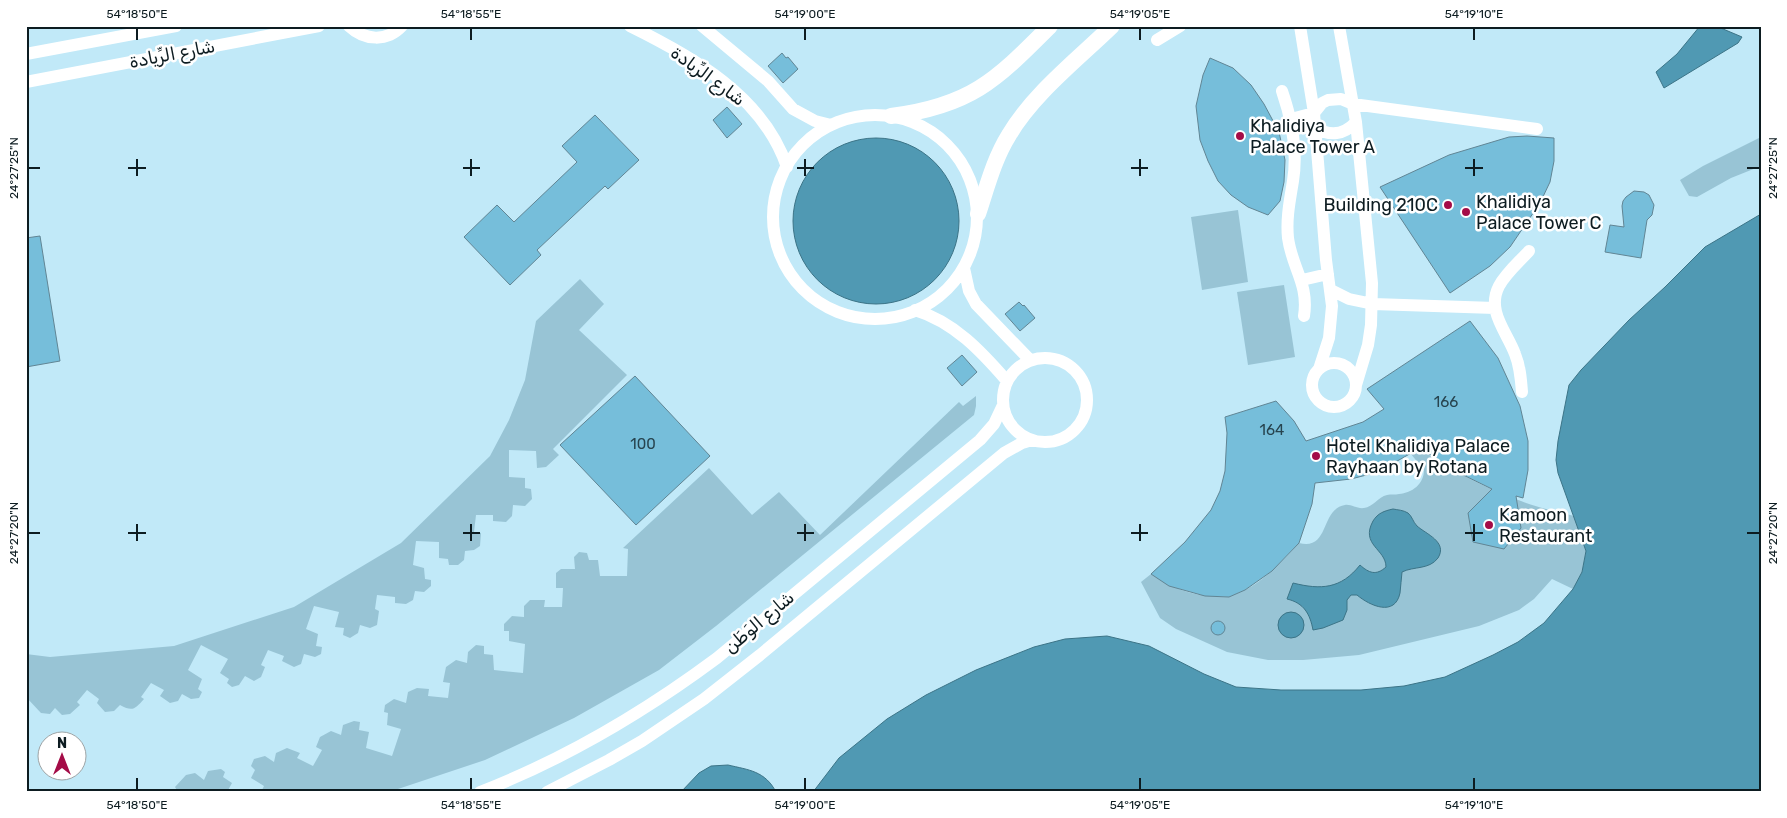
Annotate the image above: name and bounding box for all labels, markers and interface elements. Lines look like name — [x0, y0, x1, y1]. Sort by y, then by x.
text: 54°18'50"E — [106, 7, 168, 21]
text: 54°18'55"E — [441, 7, 501, 21]
text: 54°19'00"E — [774, 7, 836, 21]
text: 54°19'05"E — [1110, 7, 1170, 21]
text: 54°19'10"E — [1445, 7, 1503, 21]
street label: شارع الرِّيادة — [127, 35, 217, 74]
street label: شارع الرِّيادة — [666, 42, 750, 111]
place label: Khalidiya Palace Tower A — [1250, 115, 1375, 158]
marker: Khalidiya Palace Tower A — [1234, 130, 1246, 142]
text: 24°27'25"N — [7, 137, 21, 199]
text: 24°27'25"N — [1766, 137, 1780, 199]
place label: Khalidiya Palace Tower C — [1476, 191, 1601, 234]
place label: Building 210C — [1324, 194, 1438, 216]
marker: Building 210C — [1442, 199, 1454, 211]
marker: Khalidiya Palace Tower C — [1460, 206, 1472, 218]
house number: 166 — [1434, 393, 1458, 411]
house number: 164 — [1260, 421, 1284, 439]
house number: 100 — [630, 435, 656, 453]
place label: Hotel Khalidiya Palace Rayhaan by Rotana — [1326, 435, 1510, 478]
marker: Hotel Khalidiya Palace Rayhaan by Rotana — [1310, 450, 1322, 462]
text: 24°27'20"N — [7, 502, 21, 564]
text: 24°27'20"N — [1766, 502, 1780, 564]
place label: Kamoon Restaurant — [1499, 504, 1592, 547]
marker: Kamoon Restaurant — [1483, 519, 1495, 531]
street label: شارع الوَطَن — [719, 586, 799, 658]
north arrow — [38, 730, 88, 780]
text: N — [57, 735, 67, 752]
text: 54°18'50"E — [106, 798, 168, 812]
text: 54°18'55"E — [441, 798, 501, 812]
text: 54°19'00"E — [774, 798, 836, 812]
text: 54°19'05"E — [1110, 798, 1170, 812]
text: 54°19'10"E — [1445, 798, 1503, 812]

